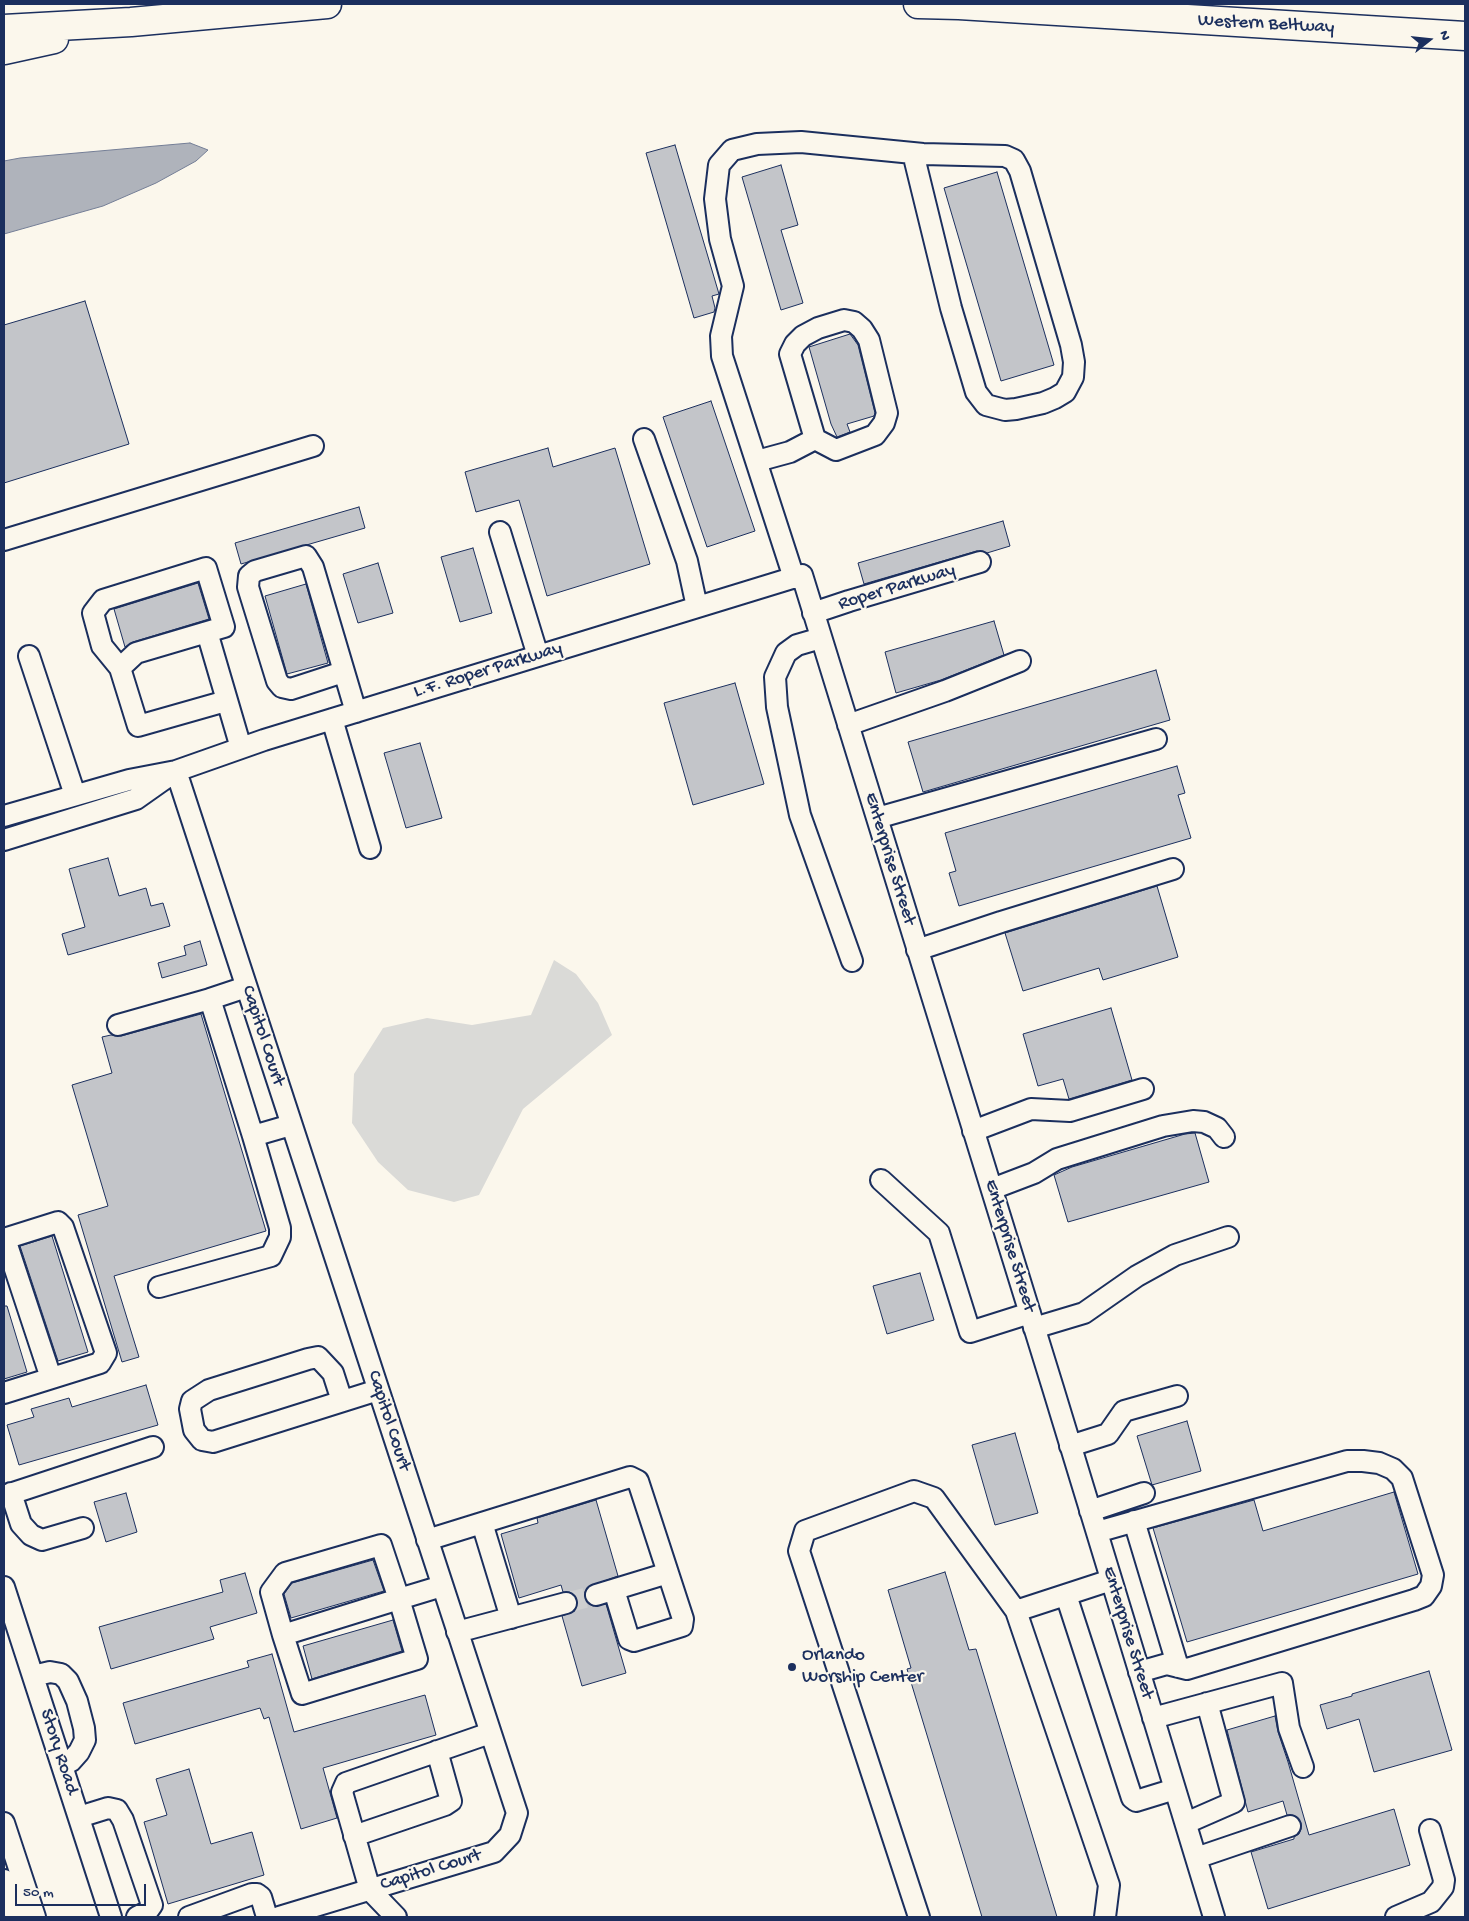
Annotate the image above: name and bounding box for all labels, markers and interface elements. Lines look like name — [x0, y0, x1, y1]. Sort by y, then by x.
street label: Western Beltway — [1197, 10, 1335, 40]
north arrow — [1404, 15, 1454, 65]
text: N — [1434, 29, 1453, 42]
street label: Roper Parkway — [836, 559, 958, 617]
street label: L.F. Roper Parkway — [411, 638, 565, 704]
street label: Enterprise Street — [858, 790, 920, 928]
street label: Capitol Court — [235, 983, 289, 1089]
street label: Enterprise Street — [978, 1177, 1040, 1315]
street label: Capitol Court — [361, 1368, 415, 1474]
street label: Enterprise Street — [1096, 1564, 1158, 1702]
place label: Orlando Worship Center — [802, 1645, 923, 1689]
marker: Orlando Worship Center — [786, 1661, 798, 1673]
street label: Story Road — [33, 1706, 83, 1798]
street label: Capitol Court — [378, 1845, 484, 1897]
scale bar — [18, 1874, 149, 1906]
text: 50 m — [23, 1884, 54, 1902]

